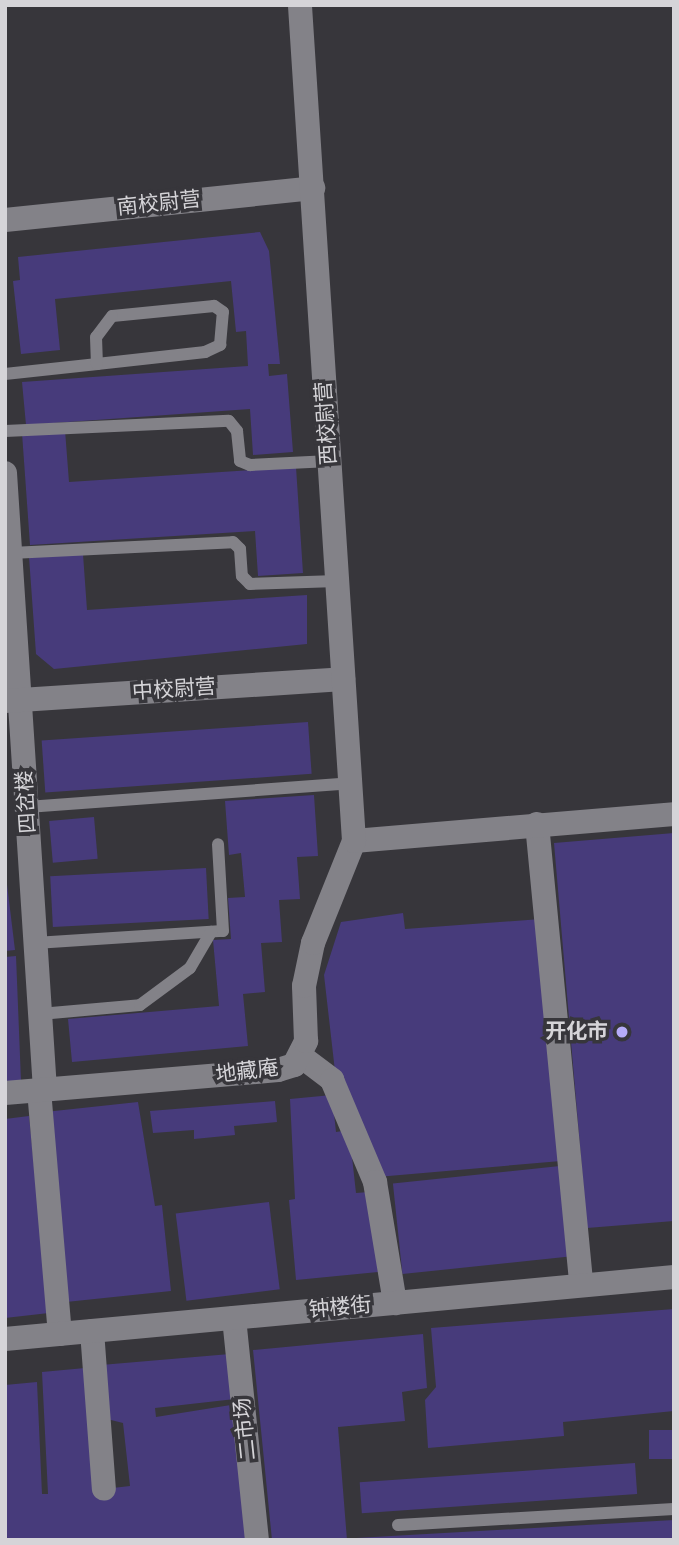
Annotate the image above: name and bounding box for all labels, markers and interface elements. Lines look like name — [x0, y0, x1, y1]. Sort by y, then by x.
street label: 南校尉营 — [116, 187, 202, 221]
street label: 西校尉营 — [312, 380, 342, 466]
street label: 中校尉营 — [131, 675, 217, 705]
street label: 四岔楼 — [12, 770, 42, 834]
place label: 开化市 — [545, 1019, 608, 1045]
marker: 开化市 — [614, 1024, 630, 1040]
street label: 地藏庵 — [214, 1056, 280, 1088]
street label: 钟楼街 — [308, 1293, 372, 1323]
street label: 二市场 — [230, 1396, 262, 1462]

